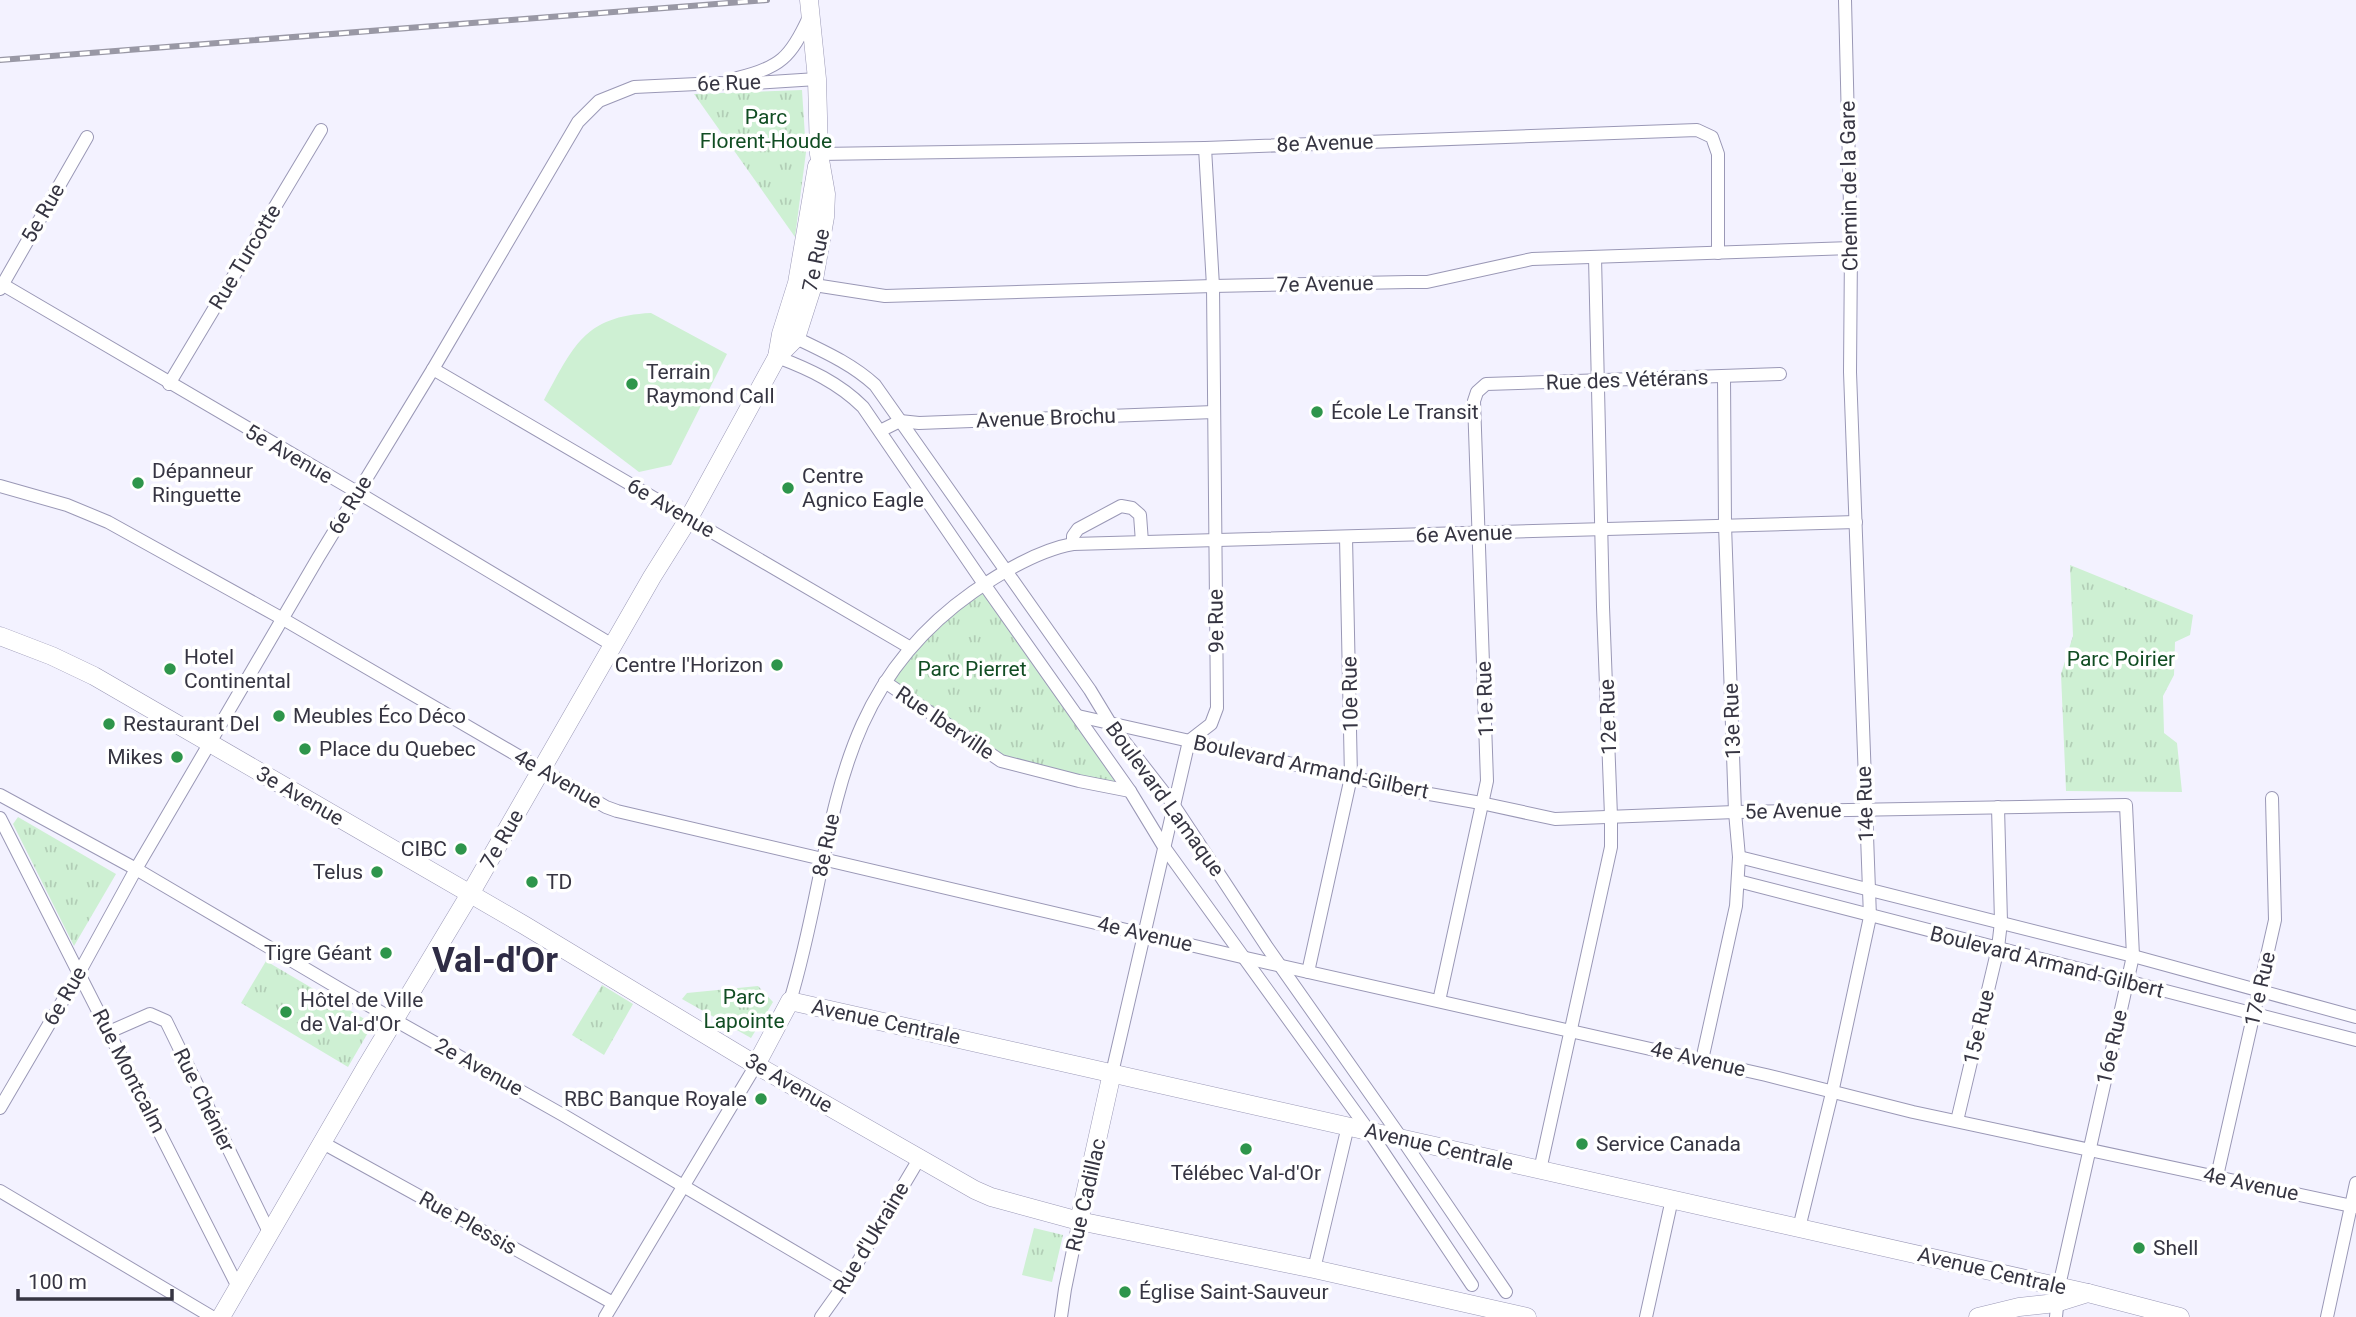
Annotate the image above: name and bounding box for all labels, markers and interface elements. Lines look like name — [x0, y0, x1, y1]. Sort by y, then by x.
street label: 6e Rue — [697, 70, 761, 96]
street label: Chemin de la Gare — [1836, 101, 1862, 271]
park label: Parc Florent-Houde — [700, 105, 832, 153]
street label: 8e Avenue — [1276, 129, 1374, 157]
street label: 5e Rue — [17, 179, 69, 247]
street label: Rue Turcotte — [204, 200, 286, 314]
street label: 7e Rue — [798, 226, 834, 294]
street label: 7e Avenue — [1276, 271, 1374, 297]
place label: Terrain Raymond Call — [646, 360, 775, 408]
street label: Rue des Vétérans — [1545, 365, 1709, 395]
marker: Terrain Raymond Call — [624, 376, 640, 392]
place label: École Le Transit — [1331, 400, 1479, 424]
street label: Avenue Brochu — [976, 404, 1116, 432]
marker: École Le Transit — [1309, 404, 1325, 420]
street label: 5e Avenue — [241, 419, 337, 489]
place label: Dépanneur Ringuette — [152, 459, 253, 507]
place label: Centre Agnico Eagle — [802, 464, 924, 512]
street label: 6e Rue — [323, 471, 377, 539]
street label: 6e Avenue — [623, 473, 719, 543]
marker: Dépanneur Ringuette — [130, 475, 146, 491]
marker: Centre Agnico Eagle — [780, 480, 796, 496]
street label: 6e Avenue — [1415, 520, 1513, 548]
street label: 9e Rue — [1203, 589, 1229, 653]
place label: Hotel Continental — [184, 645, 291, 693]
park label: Parc Poirier — [2067, 647, 2175, 671]
place label: Centre l'Horizon — [615, 653, 763, 677]
street label: 10e Rue — [1337, 656, 1363, 732]
marker: Centre l'Horizon — [769, 657, 785, 673]
park label: Parc Pierret — [917, 657, 1027, 681]
marker: Hotel Continental — [162, 661, 178, 677]
street label: 11e Rue — [1472, 661, 1498, 737]
street label: 12e Rue — [1595, 679, 1621, 755]
street label: Rue Iberville — [891, 681, 999, 765]
street label: 13e Rue — [1719, 683, 1745, 759]
place label: Meubles Éco Déco — [293, 704, 466, 728]
marker: Meubles Éco Déco — [271, 708, 287, 724]
place label: Restaurant Del — [123, 712, 260, 736]
marker: Restaurant Del — [101, 716, 117, 732]
street label: Boulevard Lamaque — [1101, 717, 1229, 881]
street label: Boulevard Armand-Gilbert — [1191, 730, 1431, 804]
place label: Place du Quebec — [319, 737, 476, 761]
marker: Place du Quebec — [297, 741, 313, 757]
street label: 4e Avenue — [510, 744, 606, 814]
place label: Mikes — [107, 745, 163, 769]
marker: Mikes — [169, 749, 185, 765]
street label: 3e Avenue — [252, 761, 348, 831]
street label: 14e Rue — [1852, 766, 1878, 842]
street label: 5e Avenue — [1744, 798, 1842, 824]
street label: 7e Rue — [476, 805, 528, 873]
street label: 8e Rue — [808, 811, 844, 879]
place label: CIBC — [401, 837, 447, 861]
marker: CIBC — [453, 841, 469, 857]
place label: Telus — [313, 860, 363, 884]
marker: Telus — [369, 864, 385, 880]
place label: TD — [546, 870, 572, 894]
marker: TD — [524, 874, 540, 890]
street label: 4e Avenue — [1095, 911, 1195, 957]
street label: Boulevard Armand-Gilbert — [1928, 921, 2166, 1003]
district label: Val-d'Or — [432, 940, 558, 981]
place label: Tigre Géant — [264, 941, 372, 965]
marker: Tigre Géant — [378, 945, 394, 961]
street label: 17e Rue — [2240, 949, 2280, 1029]
street label: 6e Rue — [39, 962, 91, 1030]
park label: Parc Lapointe — [703, 985, 785, 1033]
street label: 15e Rue — [1959, 987, 1999, 1067]
place label: Hôtel de Ville de Val-d'Or — [300, 988, 423, 1036]
street label: Avenue Centrale — [809, 995, 963, 1049]
marker: Hôtel de Ville de Val-d'Or — [278, 1004, 294, 1020]
street label: Rue Montcalm — [88, 1005, 170, 1137]
street label: 16e Rue — [2092, 1007, 2132, 1087]
street label: 2e Avenue — [431, 1033, 527, 1101]
street label: 4e Avenue — [1648, 1036, 1748, 1082]
street label: Rue Chénier — [169, 1044, 239, 1156]
street label: 3e Avenue — [741, 1048, 837, 1118]
place label: RBC Banque Royale — [564, 1087, 747, 1111]
marker: RBC Banque Royale — [753, 1091, 769, 1107]
street label: Avenue Centrale — [1362, 1118, 1516, 1176]
place label: Service Canada — [1596, 1132, 1741, 1156]
street label: Rue Cadillac — [1061, 1136, 1111, 1254]
marker: Service Canada — [1574, 1136, 1590, 1152]
marker: Télébec Val-d'Or — [1238, 1141, 1254, 1157]
place label: Télébec Val-d'Or — [1171, 1161, 1321, 1185]
street label: 4e Avenue — [2201, 1162, 2301, 1206]
street label: Rue d'Ukraine — [828, 1178, 914, 1298]
street label: Rue Plessis — [415, 1186, 521, 1260]
place label: Shell — [2153, 1236, 2198, 1260]
marker: Shell — [2131, 1240, 2147, 1256]
street label: Avenue Centrale — [1915, 1242, 2069, 1300]
scale bar — [18, 1258, 172, 1302]
text: 100 m — [28, 1270, 87, 1294]
place label: Église Saint-Sauveur — [1139, 1280, 1329, 1304]
marker: Église Saint-Sauveur — [1117, 1284, 1133, 1300]

